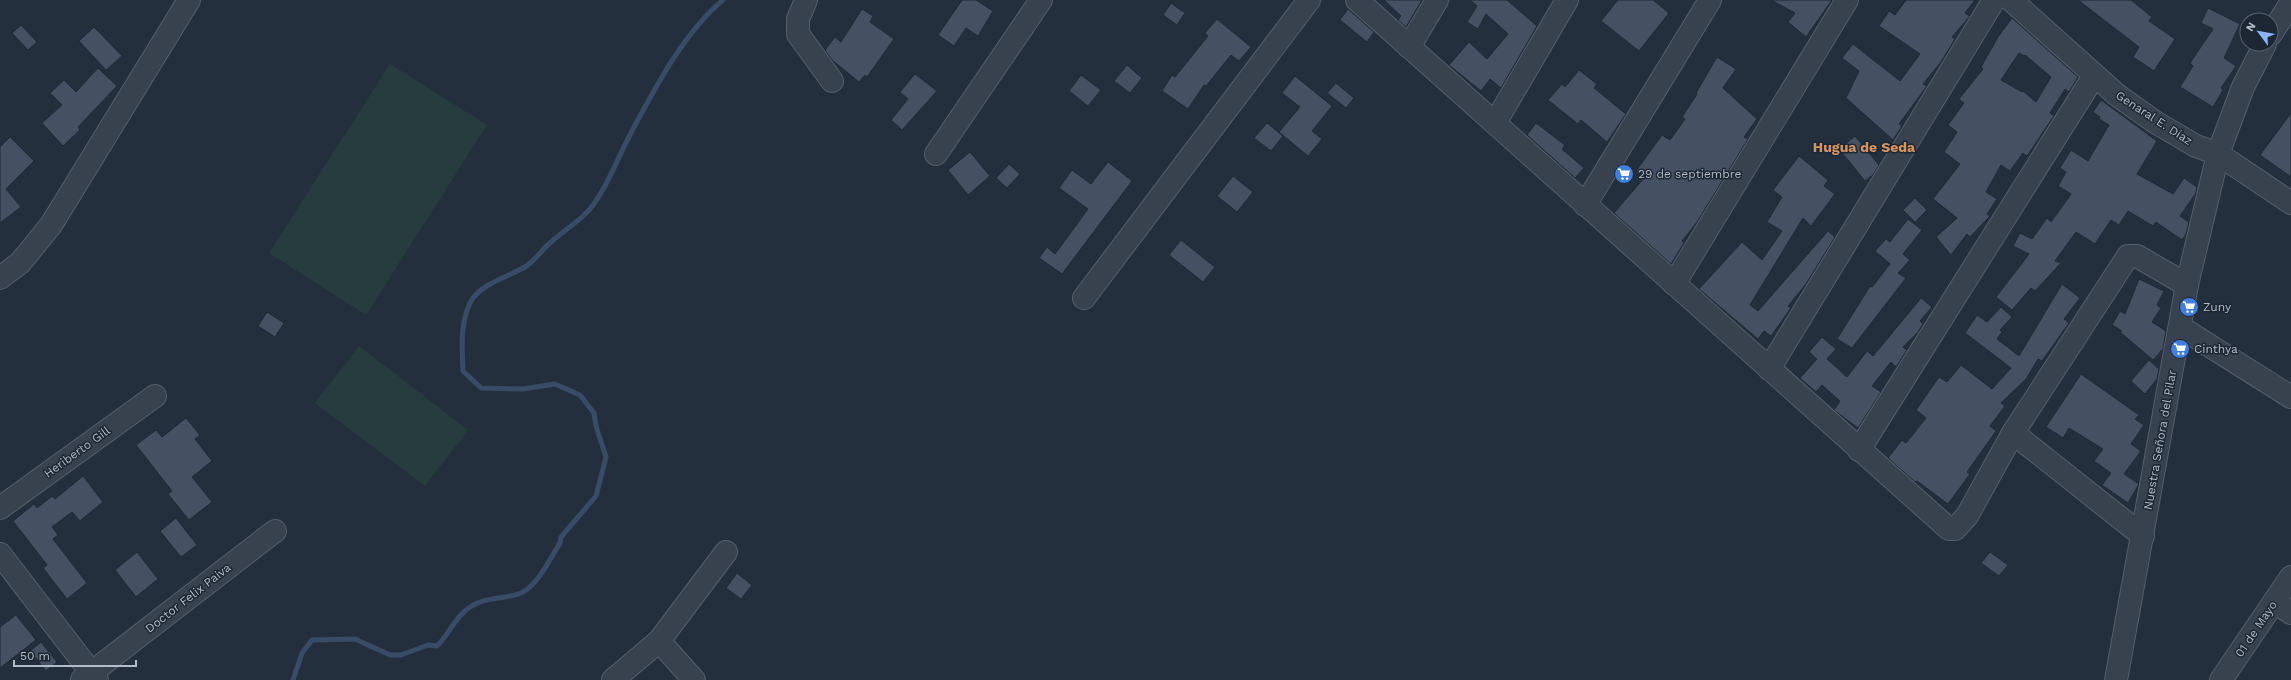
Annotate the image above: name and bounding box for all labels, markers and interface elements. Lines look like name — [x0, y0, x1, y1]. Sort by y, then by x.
north arrow — [2239, 12, 2279, 52]
text: N — [2243, 20, 2259, 34]
street label: Genaral E. Díaz — [2113, 88, 2195, 148]
district label: Hugua de Seda — [1813, 139, 1916, 155]
supermarket icon: 29 de septiembre — [1613, 163, 1635, 185]
place label: 29 de septiembre — [1638, 167, 1742, 181]
supermarket icon: Zuny — [2178, 296, 2200, 318]
place label: Zuny — [2203, 300, 2232, 314]
supermarket icon: Cinthya — [2169, 338, 2191, 360]
place label: Cinthya — [2194, 342, 2238, 356]
street label: Nuestra Señora del Pilar — [2141, 369, 2179, 511]
street label: Heriberto Gill — [41, 423, 113, 481]
street label: Doctor Felix Paiva — [143, 560, 234, 636]
street label: 01 de Mayo — [2232, 598, 2280, 660]
scale bar — [14, 642, 136, 668]
text: 50 m — [20, 649, 50, 663]

